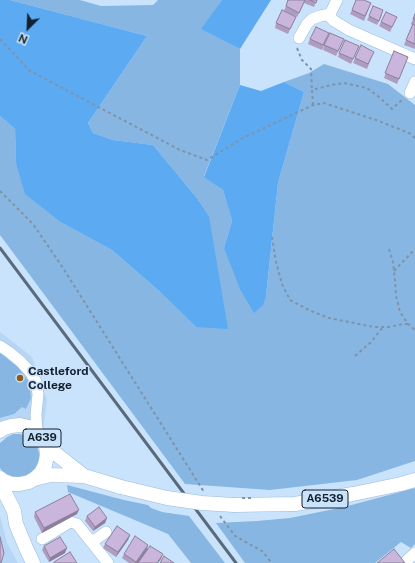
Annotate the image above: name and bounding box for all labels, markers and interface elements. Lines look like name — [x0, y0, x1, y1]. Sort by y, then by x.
north arrow — [8, 8, 48, 48]
text: N — [17, 32, 29, 46]
place label: Castleford College — [28, 364, 89, 392]
marker: Castleford College — [15, 373, 25, 383]
road number: A639 — [23, 429, 61, 447]
road number: A6539 — [302, 490, 348, 508]

